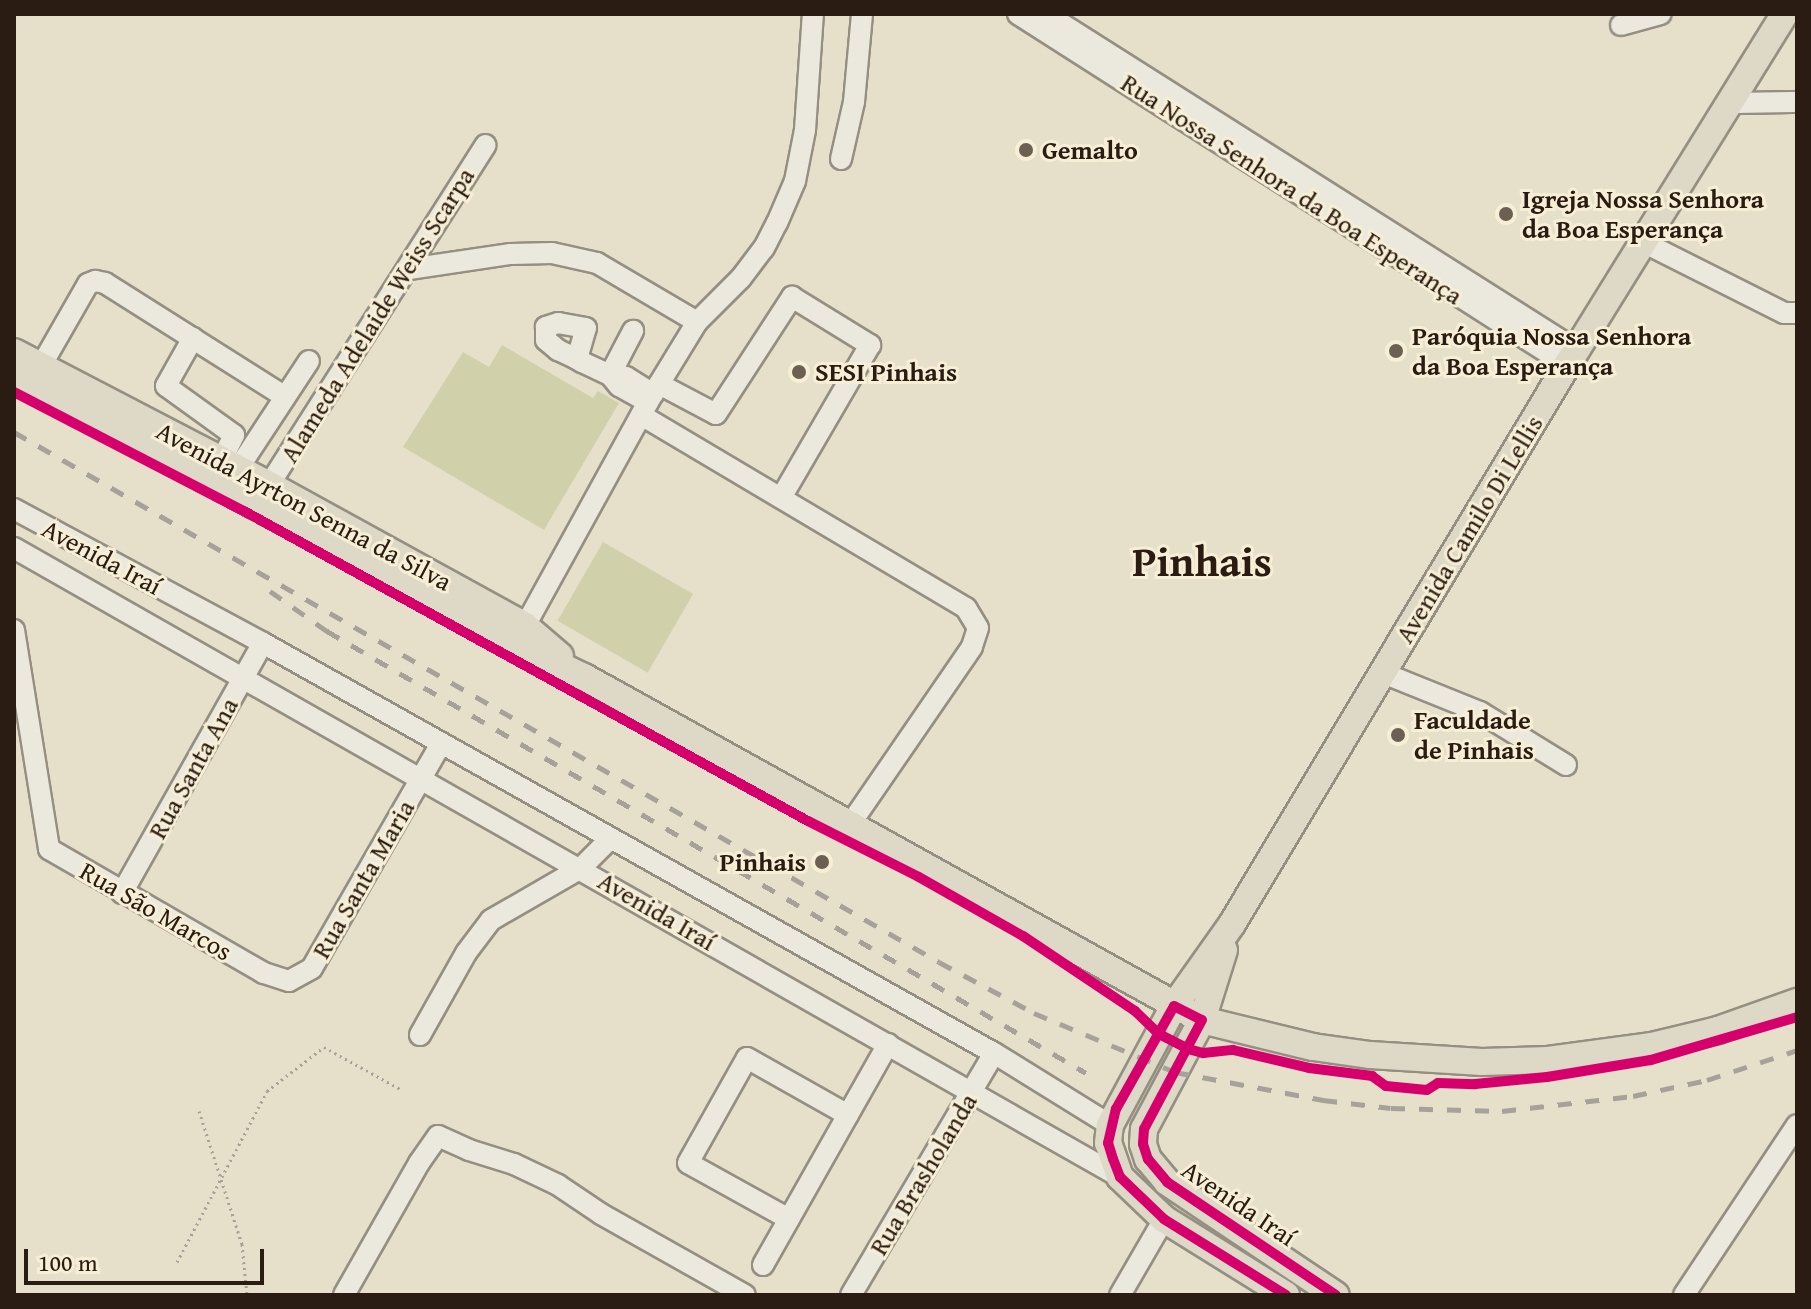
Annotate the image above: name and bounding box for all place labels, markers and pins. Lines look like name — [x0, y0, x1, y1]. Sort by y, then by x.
place label: Gemalto — [1042, 134, 1138, 166]
marker: Gemalto — [1017, 141, 1035, 159]
place label: Igreja Nossa Senhora da Boa Esperança — [1522, 183, 1764, 244]
marker: Igreja Nossa Senhora da Boa Esperança — [1497, 205, 1515, 223]
place label: Paróquia Nossa Senhora da Boa Esperança — [1412, 320, 1691, 382]
marker: Paróquia Nossa Senhora da Boa Esperança — [1387, 342, 1405, 360]
place label: SESI Pinhais — [815, 356, 957, 388]
marker: SESI Pinhais — [790, 363, 808, 381]
place label: Faculdade de Pinhais — [1414, 704, 1534, 766]
marker: Faculdade de Pinhais — [1389, 726, 1407, 744]
place label: Pinhais — [720, 846, 806, 878]
marker: Pinhais — [813, 853, 831, 871]

